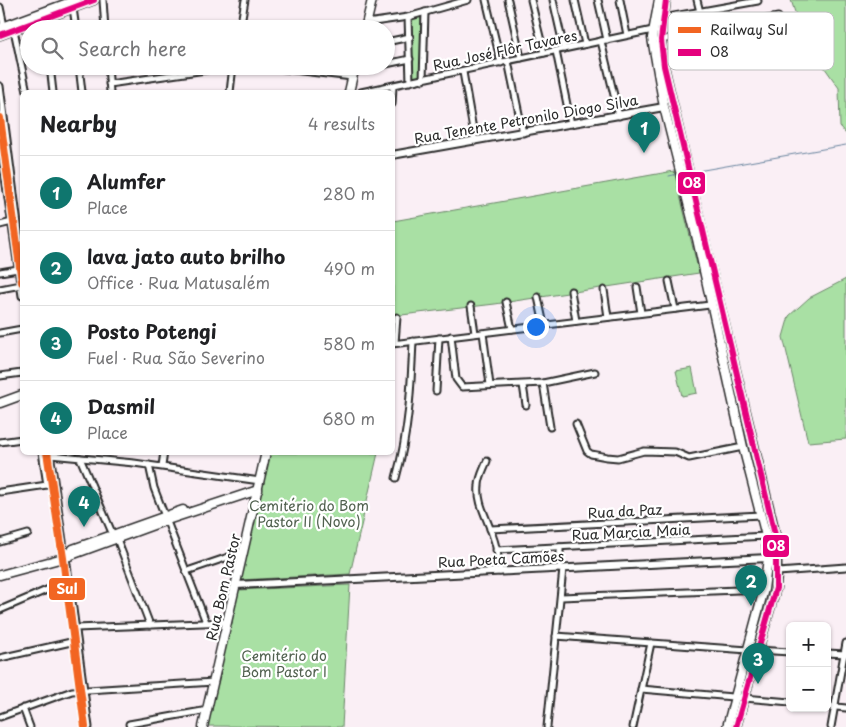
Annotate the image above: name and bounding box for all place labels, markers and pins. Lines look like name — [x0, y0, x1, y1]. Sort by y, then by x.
pin: 1 — [628, 112, 660, 153]
pin: 4 — [68, 486, 100, 527]
pin: 2 — [735, 565, 767, 606]
pin: 3 — [742, 643, 774, 684]

